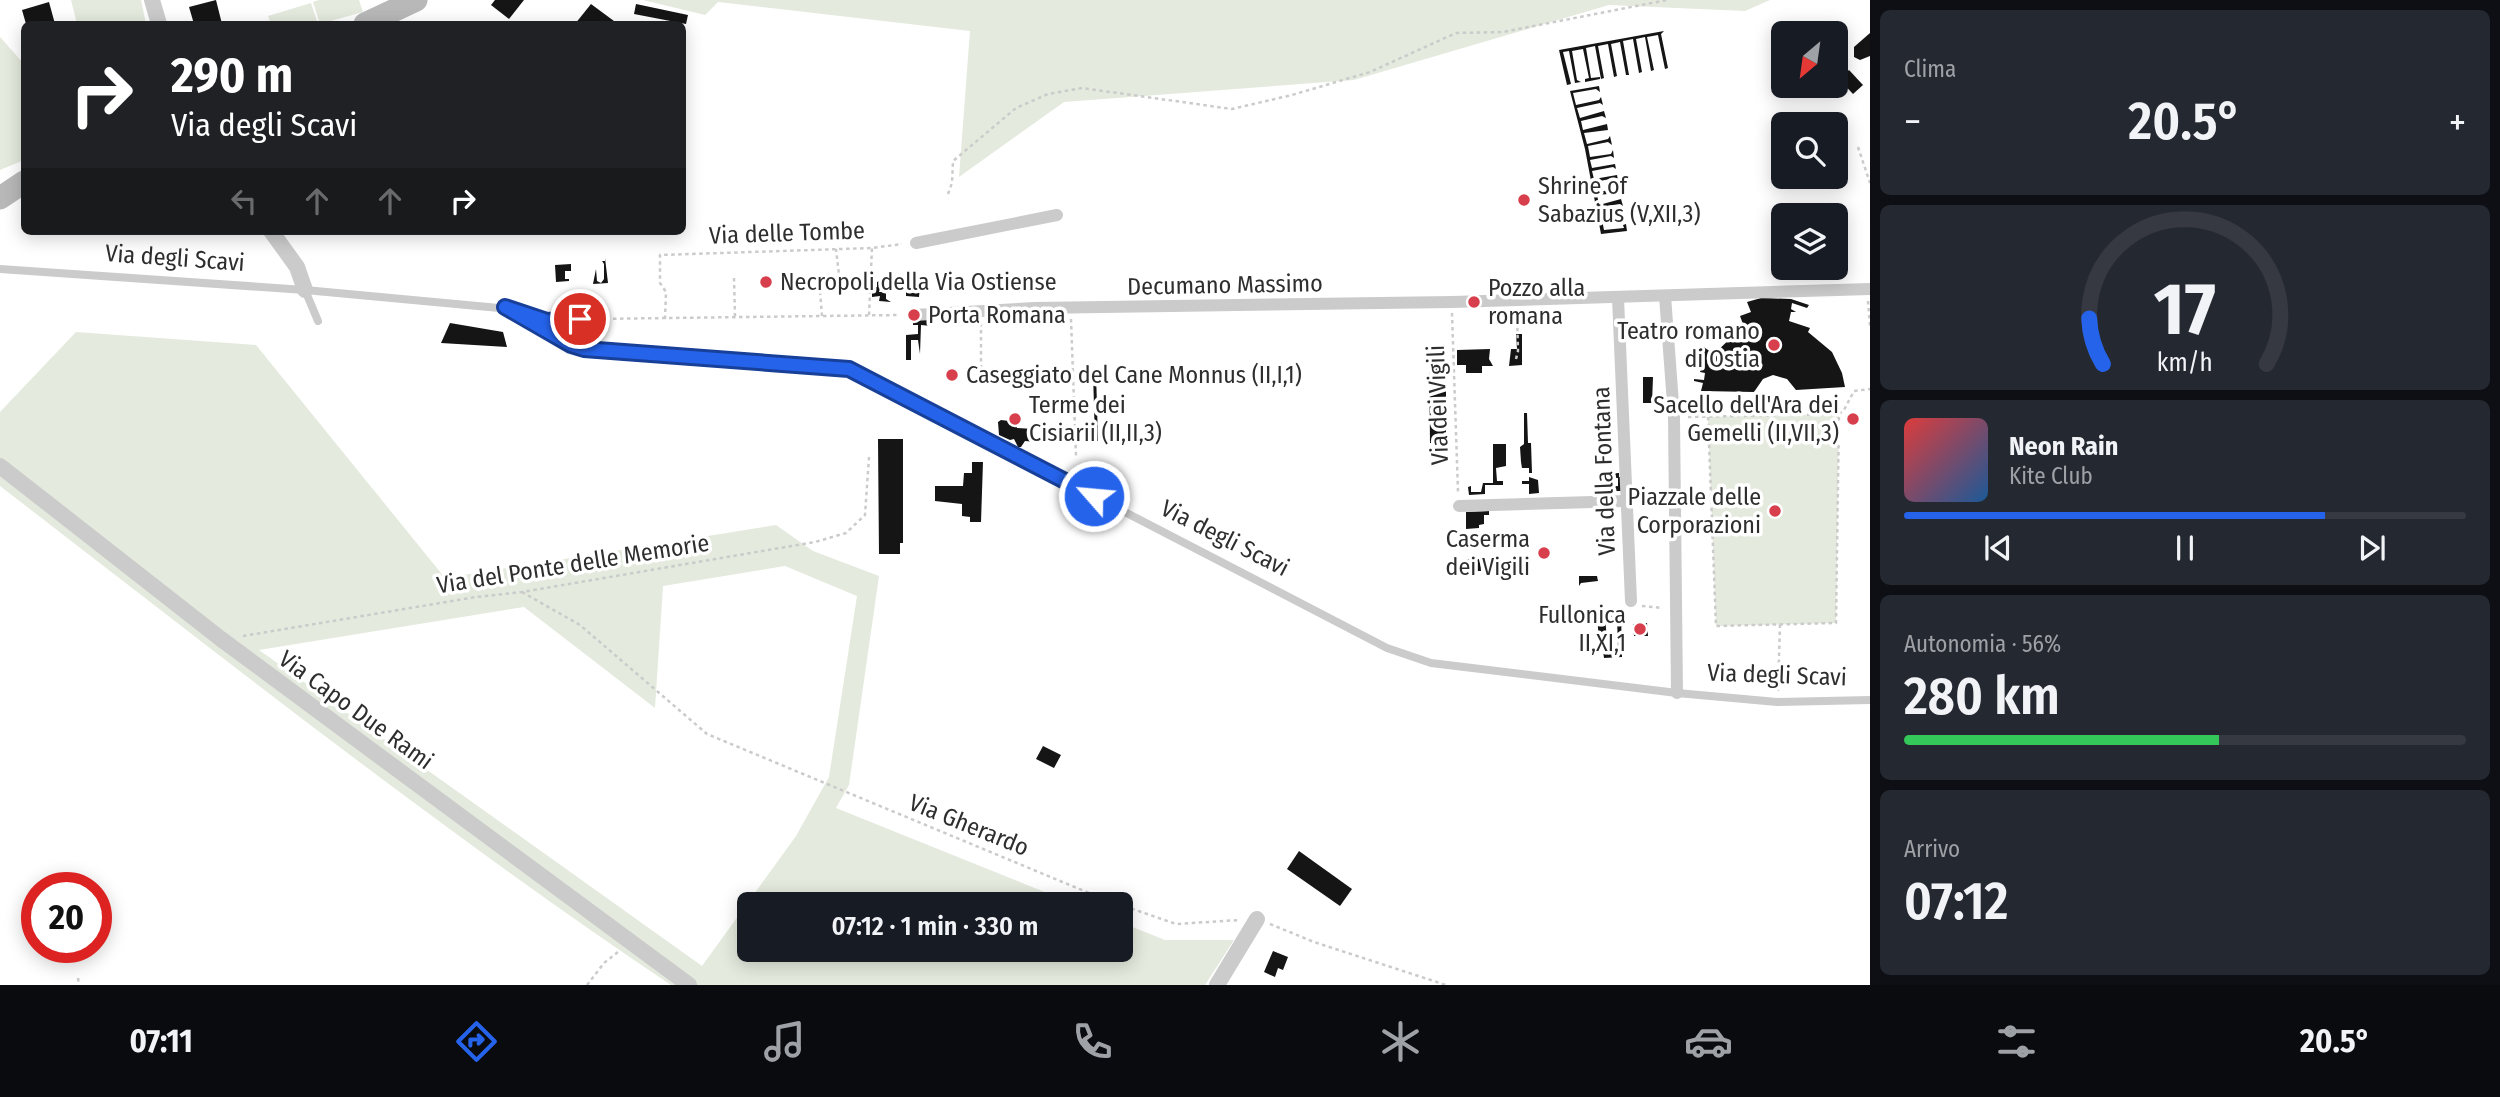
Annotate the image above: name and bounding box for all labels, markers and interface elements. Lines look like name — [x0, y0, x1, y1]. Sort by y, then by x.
north arrow — [1771, 21, 1848, 98]
map controls — [1771, 21, 1848, 280]
text: 290 m — [171, 46, 293, 105]
icon: right — [56, 49, 147, 140]
text: Clima — [1904, 55, 1956, 83]
text: 20.5° — [2128, 90, 2242, 153]
text: − — [1904, 99, 1921, 145]
text: + — [2449, 99, 2466, 145]
text: Via degli Scavi — [171, 106, 357, 144]
button: search — [1771, 112, 1848, 189]
place label: Shrine of Sabazius (V,XII,3) — [1538, 172, 1700, 228]
icon: left — [225, 182, 263, 220]
icon: ahead — [298, 182, 336, 220]
icon: ahead — [371, 182, 409, 220]
icon: right — [444, 182, 482, 220]
marker: Shrine of Sabazius (V,XII,3) — [1516, 192, 1532, 208]
button: layers — [1771, 203, 1848, 280]
street label: Via delle Tombe — [709, 216, 865, 250]
street label: Via degli Scavi — [104, 239, 246, 277]
text: 17 — [2154, 266, 2216, 353]
place label: Necropoli della Via Ostiense — [780, 268, 1057, 296]
street label: Decumano Massimo — [1127, 269, 1323, 301]
marker: Necropoli della Via Ostiense — [758, 274, 774, 290]
place label: Pozzo alla romana — [1488, 274, 1585, 330]
pin — [550, 289, 610, 349]
marker: Pozzo alla romana — [1466, 294, 1482, 310]
icon: arrive — [561, 300, 599, 338]
place label: Porta Romana — [928, 301, 1066, 329]
marker: Porta Romana — [906, 307, 922, 323]
place label: Teatro romano di Ostia — [1617, 317, 1760, 373]
marker: Teatro romano di Ostia — [1766, 337, 1782, 353]
street label: Via dei Vigili — [1422, 345, 1454, 465]
text: km/h — [2157, 347, 2213, 377]
place label: Caseggiato del Cane Monnus (II,I,1) — [966, 361, 1302, 389]
marker: Caseggiato del Cane Monnus (II,I,1) — [944, 367, 960, 383]
street label: Via della Fontana — [1587, 386, 1621, 556]
place label: Terme dei Cisiarii (II,II,3) — [1029, 391, 1162, 447]
place label: Sacello dell'Ara dei Gemelli (II,VII,3) — [1653, 391, 1839, 447]
marker: Terme dei Cisiarii (II,II,3) — [1007, 411, 1023, 427]
marker: Sacello dell'Ara dei Gemelli (II,VII,3) — [1845, 411, 1861, 427]
text: Neon Rain — [2009, 431, 2118, 462]
position arrow — [1057, 459, 1131, 533]
text: Kite Club — [2009, 462, 2093, 490]
place label: Piazzale delle Corporazioni — [1628, 483, 1761, 539]
street label: Via degli Scavi — [1156, 494, 1294, 582]
marker: Piazzale delle Corporazioni — [1767, 503, 1783, 519]
place label: Caserma dei Vigili — [1446, 525, 1530, 581]
street label: Via del Ponte delle Memorie — [435, 529, 711, 599]
icon: previous — [1979, 529, 2017, 567]
icon: pause — [2166, 529, 2204, 567]
icon: next — [2353, 529, 2391, 567]
marker: Caserma dei Vigili — [1536, 545, 1552, 561]
place label: Fullonica II,XI,1 — [1538, 601, 1626, 657]
marker: Fullonica II,XI,1 — [1632, 621, 1648, 637]
text: Autonomia · 56% — [1904, 630, 2061, 658]
street label: Via Capo Due Rami — [274, 645, 438, 775]
street label: Via degli Scavi — [1707, 659, 1847, 691]
text: 280 km — [1904, 665, 2060, 728]
street label: Via Gherardo — [905, 788, 1033, 862]
text: Arrivo — [1904, 835, 1960, 863]
text: 07:12 — [1904, 870, 2008, 933]
speed limit sign: 20 — [21, 872, 112, 963]
text: 07:12 · 1 min · 330 m — [832, 911, 1038, 942]
icon: directions — [452, 1017, 501, 1066]
icon: music — [760, 1017, 809, 1066]
icon: phone — [1068, 1017, 1117, 1066]
icon: climate — [1376, 1017, 1425, 1066]
icon: car — [1684, 1017, 1733, 1066]
icon: filters — [1992, 1017, 2041, 1066]
text: 07:11 — [130, 1022, 193, 1060]
text: 20.5° — [2300, 1022, 2370, 1060]

